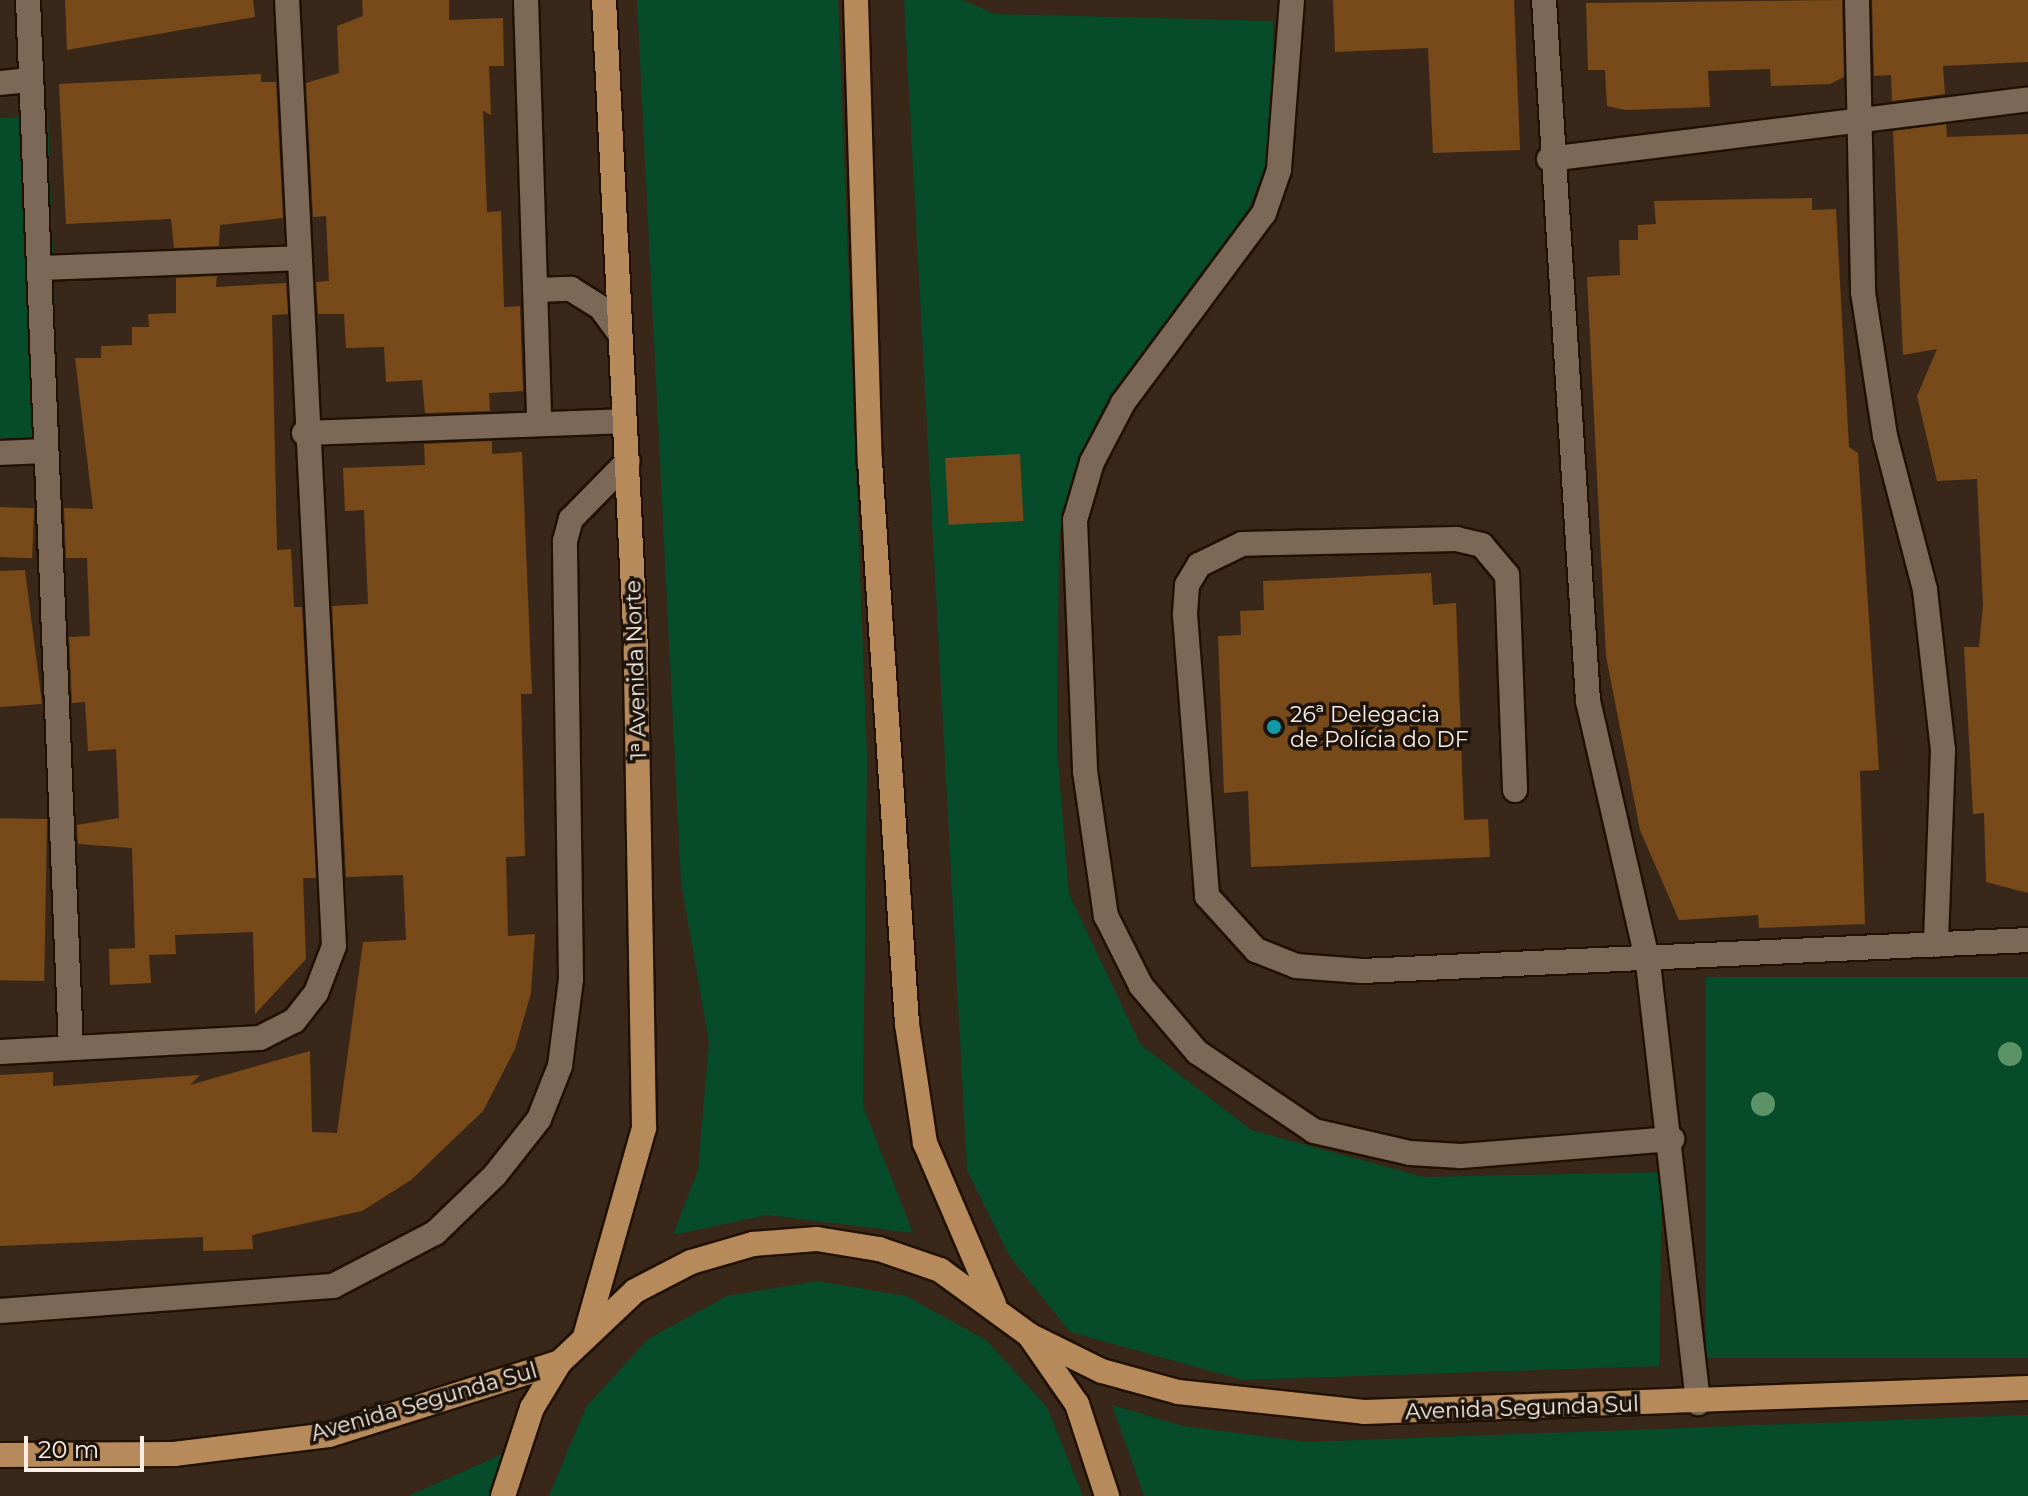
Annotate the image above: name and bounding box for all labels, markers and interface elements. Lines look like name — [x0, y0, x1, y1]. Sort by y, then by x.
street label: 1ᵃ Avenida Norte — [620, 580, 652, 760]
place label: 26ª Delegacia de Polícia do DF — [1290, 701, 1469, 752]
marker: 26ª Delegacia de Polícia do DF — [1265, 718, 1283, 736]
street label: Avenida Segunda Sul — [308, 1357, 540, 1447]
street label: Avenida Segunda Sul — [1405, 1391, 1639, 1425]
scale bar — [28, 1420, 148, 1470]
text: 20 m — [38, 1435, 99, 1464]

